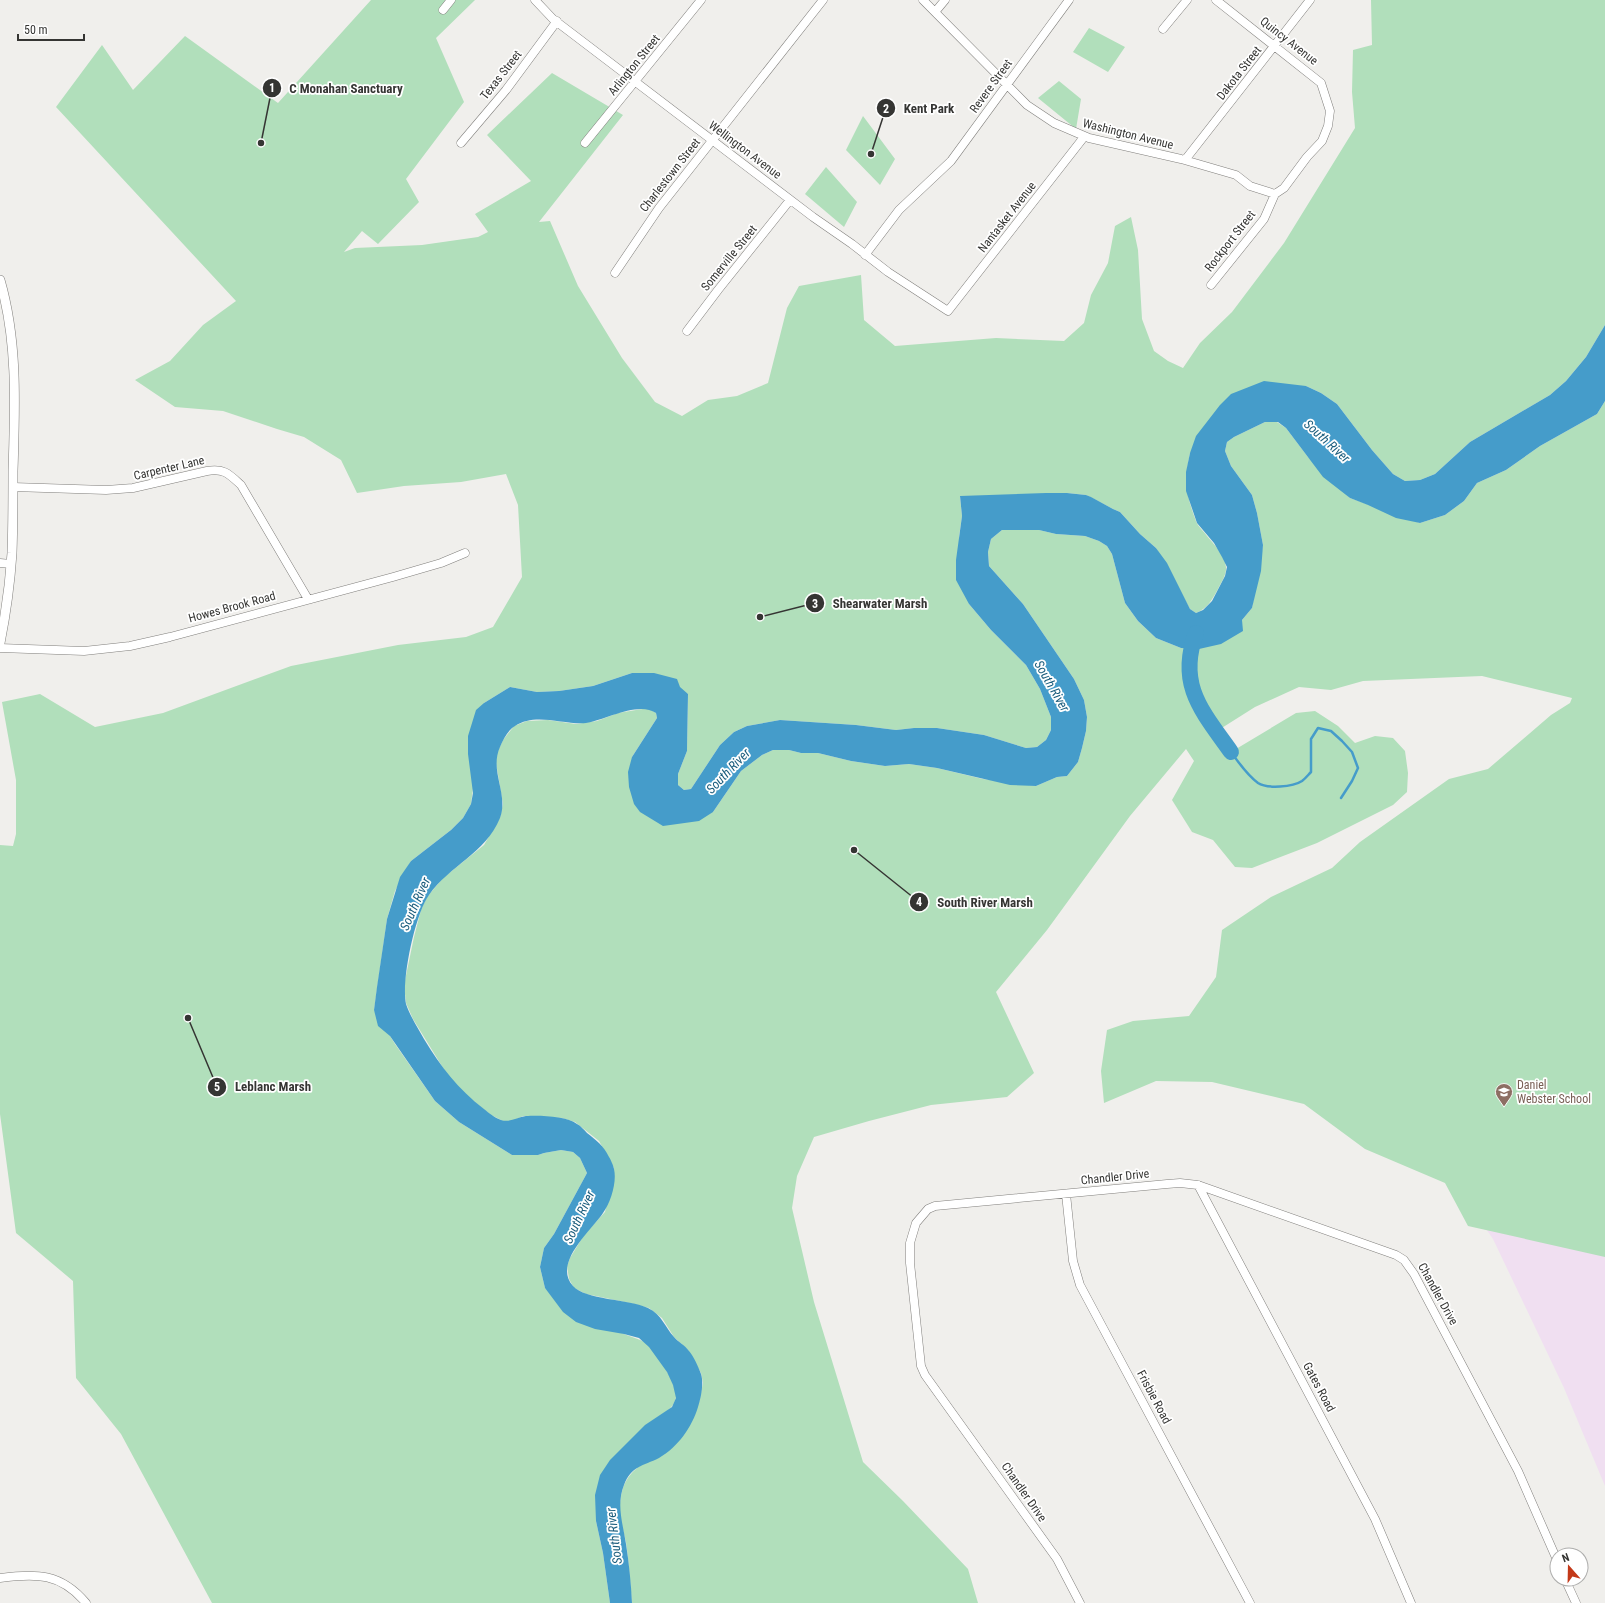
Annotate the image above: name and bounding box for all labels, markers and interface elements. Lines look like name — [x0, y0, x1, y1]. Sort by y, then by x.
street label: Quincy Avenue — [1257, 14, 1321, 68]
scale bar — [18, 16, 84, 42]
text: 50 m — [24, 23, 48, 37]
street label: Arlington Street — [605, 32, 663, 98]
street label: Dakota Street — [1214, 43, 1265, 103]
street label: Texas Street — [477, 47, 525, 102]
street label: Revere Street — [967, 56, 1015, 115]
callout: C Monahan Sanctuary — [262, 76, 411, 101]
text: 1 — [269, 81, 275, 95]
text: C Monahan Sanctuary — [289, 81, 403, 96]
callout: Kent Park — [876, 96, 962, 121]
text: Kent Park — [904, 101, 955, 116]
text: 2 — [883, 102, 889, 116]
street label: Washington Avenue — [1081, 116, 1175, 152]
street label: Wellington Avenue — [706, 118, 784, 182]
street label: Charlestown Street — [637, 135, 703, 215]
street label: Nantasket Avenue — [975, 179, 1039, 255]
street label: Rockport Street — [1202, 207, 1258, 274]
street label: Somerville Street — [698, 222, 760, 294]
water label: South River — [1301, 417, 1354, 466]
street label: Carpenter Lane — [132, 453, 206, 483]
street label: Howes Brook Road — [187, 589, 277, 625]
callout: Shearwater Marsh — [805, 591, 935, 616]
text: Shearwater Marsh — [833, 596, 927, 611]
text: 3 — [812, 597, 818, 611]
water label: South River — [1031, 658, 1073, 715]
water label: South River — [703, 745, 754, 796]
water label: South River — [397, 874, 434, 933]
callout: South River Marsh — [909, 890, 1041, 915]
text: 4 — [916, 895, 922, 909]
text: South River Marsh — [937, 895, 1033, 910]
callout: Leblanc Marsh — [207, 1074, 319, 1099]
place label: Daniel Webster School — [1517, 1078, 1591, 1106]
text: Leblanc Marsh — [235, 1079, 311, 1094]
text: 5 — [214, 1080, 220, 1094]
school or university icon: Daniel Webster School — [1494, 1082, 1514, 1107]
street label: Chandler Drive — [1080, 1166, 1150, 1188]
water label: South River — [560, 1187, 598, 1246]
street label: Chandler Drive — [1415, 1261, 1461, 1328]
street label: Gates Road — [1300, 1360, 1338, 1414]
street label: Frisbie Road — [1134, 1368, 1174, 1426]
street label: Chandler Drive — [999, 1460, 1050, 1525]
water label: South River — [603, 1506, 625, 1565]
north arrow — [1549, 1547, 1589, 1587]
text: N — [1560, 1551, 1571, 1565]

